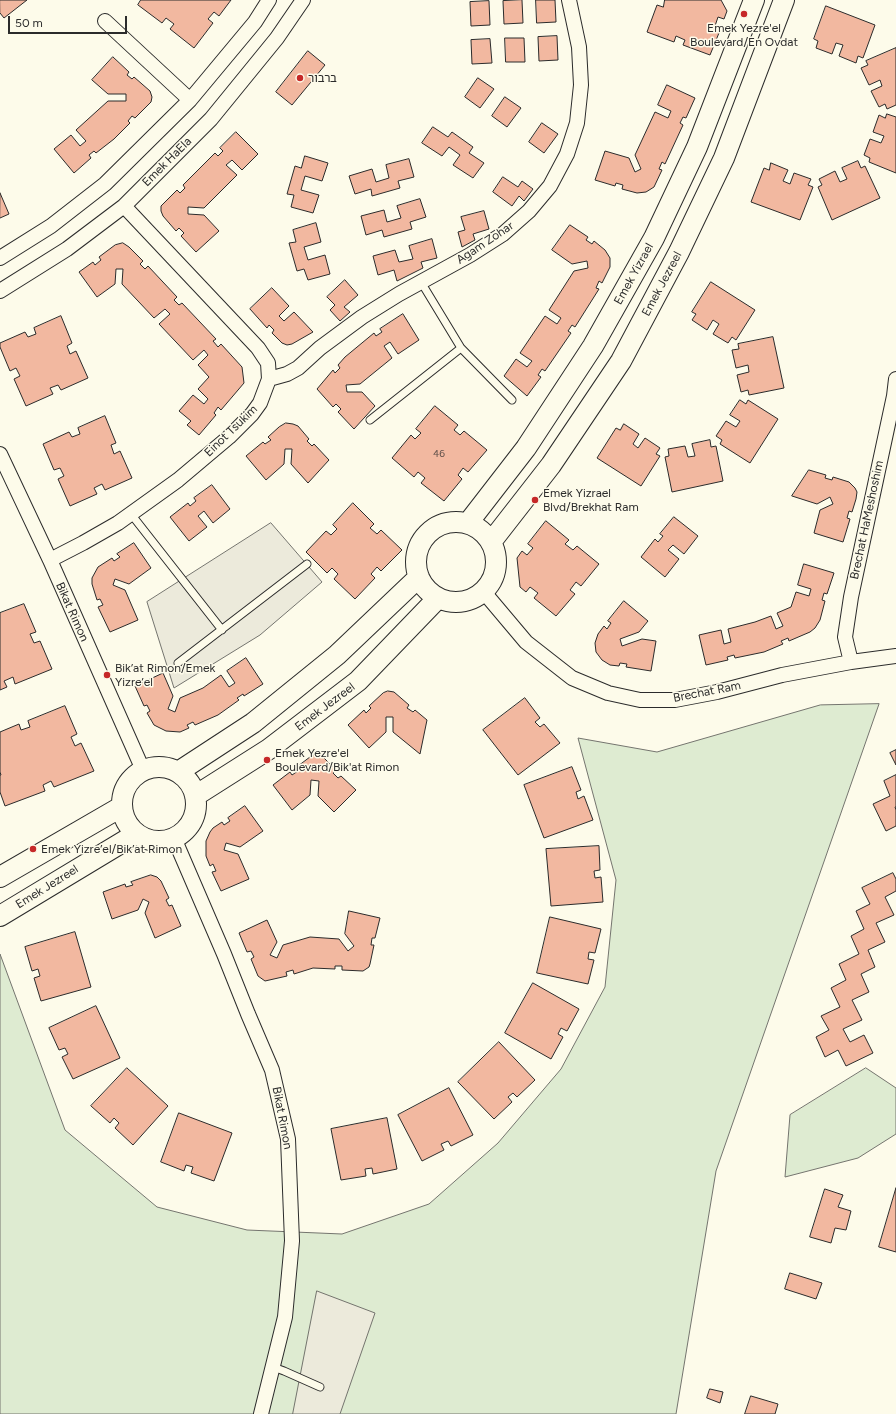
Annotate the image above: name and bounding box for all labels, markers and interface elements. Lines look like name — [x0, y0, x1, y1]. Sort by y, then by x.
scale bar — [10, 8, 129, 34]
marker: Emek Yezre'el Boulevard/En Ovdat — [739, 9, 749, 19]
text: 50 m — [15, 16, 43, 30]
place label: Emek Yezre'el Boulevard/En Ovdat — [690, 21, 798, 49]
place label: ברבור — [308, 71, 337, 85]
marker: ברבור — [295, 73, 305, 83]
street label: Emek HaEla — [139, 134, 195, 190]
street label: Agam Zohar — [454, 219, 516, 267]
street label: Emek Yizrael — [611, 241, 657, 307]
street label: Emek Jezreel — [639, 249, 685, 319]
street label: Einot Tsukim — [201, 402, 261, 460]
house number: 46 — [433, 448, 445, 460]
street label: Brechat HaMeshoshim — [847, 459, 887, 581]
place label: Emek Yizrael Blvd/Brekhat Ram — [543, 486, 639, 514]
marker: Emek Yizrael Blvd/Brekhat Ram — [530, 495, 540, 505]
street label: Bikat Rimon — [52, 580, 92, 644]
place label: Bik’at Rimon/Emek Yizre’el — [115, 661, 215, 689]
marker: Bik’at Rimon/Emek Yizre’el — [102, 670, 112, 680]
street label: Brechat Ram — [672, 678, 742, 706]
street label: Emek Jezreel — [292, 680, 358, 734]
place label: Emek Yezre'el Boulevard/Bik'at Rimon — [275, 746, 399, 774]
marker: Emek Yezre'el Boulevard/Bik'at Rimon — [262, 755, 272, 765]
place label: Emek Yizre’el/Bik’at Rimon — [41, 842, 182, 856]
marker: Emek Yizre’el/Bik’at Rimon — [28, 844, 38, 854]
street label: Emek Jezreel — [13, 862, 81, 912]
street label: Bikat Rimon — [269, 1085, 295, 1151]

